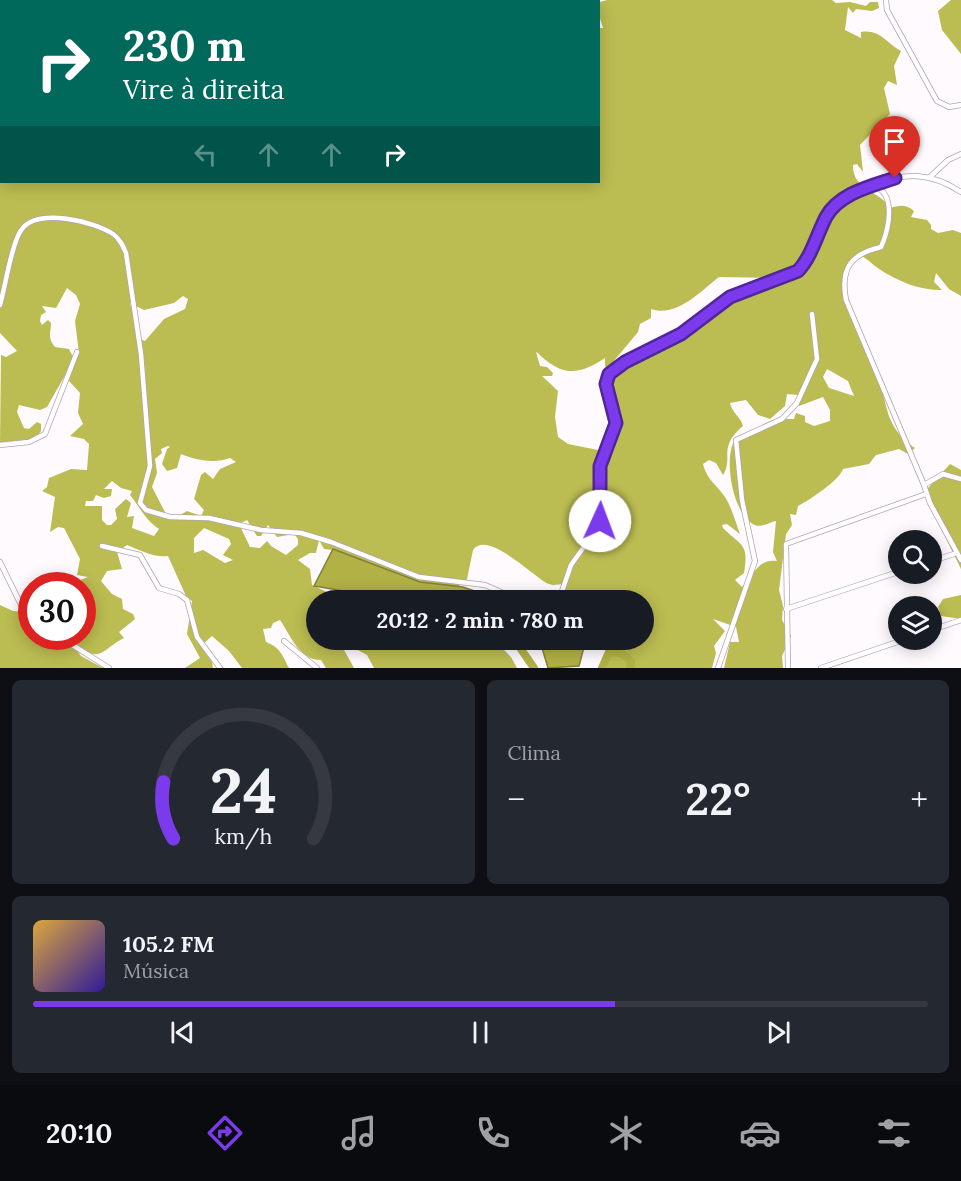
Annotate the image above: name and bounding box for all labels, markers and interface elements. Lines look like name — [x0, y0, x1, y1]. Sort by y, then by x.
text: 230 m — [123, 19, 245, 73]
icon: right — [24, 24, 102, 102]
text: Vire à direita — [123, 72, 284, 106]
pin — [869, 116, 920, 178]
icon: arrive — [878, 125, 911, 158]
icon: left — [189, 138, 222, 171]
icon: ahead — [252, 138, 285, 171]
icon: ahead — [315, 138, 348, 171]
icon: right — [378, 138, 411, 171]
position arrow — [568, 489, 632, 553]
map controls — [888, 530, 942, 650]
button: search — [888, 530, 942, 584]
speed limit sign: 30 — [18, 572, 96, 650]
button: layers — [888, 596, 942, 650]
text: 20:12 · 2 min · 780 m — [377, 606, 583, 634]
text: Clima — [508, 740, 561, 765]
text: 24 — [210, 750, 277, 830]
text: 22° — [685, 770, 750, 827]
text: − — [508, 778, 525, 820]
text: + — [910, 778, 928, 820]
text: km/h — [214, 822, 272, 850]
text: 105.2 FM — [123, 930, 214, 958]
text: Música — [123, 958, 189, 983]
icon: previous — [166, 1016, 199, 1049]
icon: pause — [464, 1016, 497, 1049]
icon: next — [762, 1016, 795, 1049]
icon: directions — [204, 1112, 246, 1154]
icon: music — [338, 1112, 380, 1154]
icon: phone — [472, 1112, 514, 1154]
icon: climate — [605, 1112, 647, 1154]
icon: car — [739, 1112, 781, 1154]
icon: filters — [873, 1112, 915, 1154]
text: 20:10 — [46, 1116, 112, 1150]

